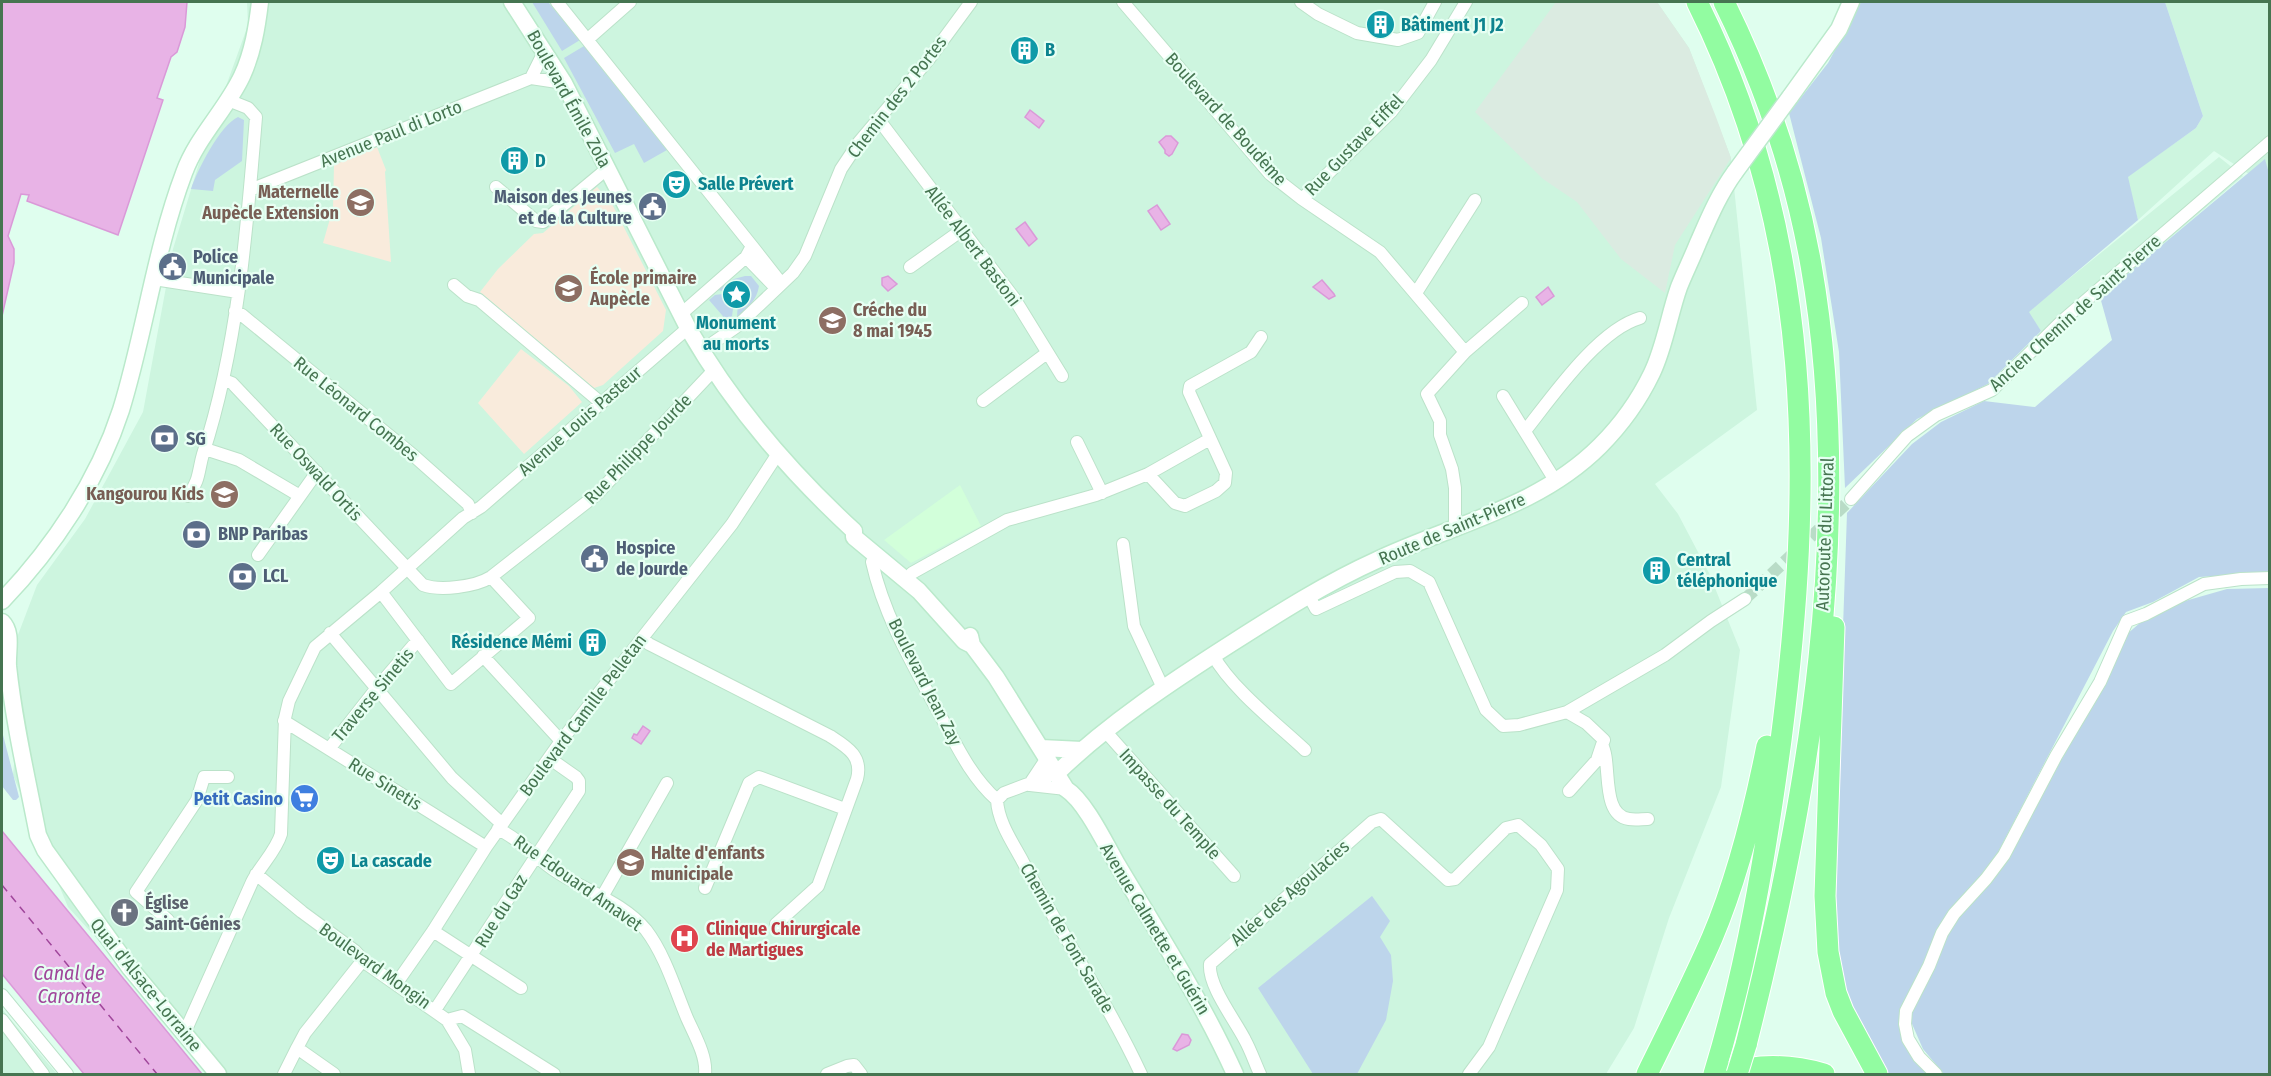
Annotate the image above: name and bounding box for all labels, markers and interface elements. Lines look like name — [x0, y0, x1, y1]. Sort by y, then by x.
building icon: Bâtiment J1 J2 — [1364, 9, 1396, 41]
place label: Bâtiment J1 J2 — [1401, 14, 1504, 36]
street label: Boulevard Émile Zola — [522, 26, 617, 172]
street label: Chemin des 2 Portes — [842, 31, 952, 162]
building icon: B — [1008, 34, 1040, 66]
place label: B — [1045, 39, 1055, 61]
street label: Boulevard de Boudème — [1161, 48, 1292, 190]
street label: Rue Gustave Eiffel — [1300, 89, 1408, 200]
street label: Avenue Paul di Lorto — [317, 96, 465, 172]
building icon: D — [498, 145, 530, 177]
place label: D — [535, 150, 546, 172]
theatre icon: Salle Prévert — [661, 168, 693, 200]
place label: Salle Prévert — [698, 173, 794, 195]
place label: Maternelle Aupècle Extension — [201, 181, 339, 224]
street label: Allée Albert Bastoni — [920, 181, 1026, 311]
school or university icon: Maternelle Aupècle Extension — [344, 186, 376, 218]
place label: Maison des Jeunes et de la Culture — [494, 186, 632, 229]
public building icon: Maison des Jeunes et de la Culture — [637, 191, 669, 223]
street label: Ancien Chemin de Saint-Pierre — [1985, 230, 2165, 396]
place label: Police Municipale — [193, 246, 274, 289]
public building icon: Police Municipale — [156, 251, 188, 283]
place label: École primaire Aupècle — [589, 266, 697, 310]
school or university icon: École primaire Aupècle — [553, 272, 585, 304]
place icon: Monument au morts — [720, 278, 752, 310]
place label: Créche du 8 mai 1945 — [853, 299, 932, 342]
school or university icon: Créche du 8 mai 1945 — [816, 304, 848, 336]
place label: Monument au morts — [696, 312, 777, 355]
street label: Rue Léonard Combes — [289, 352, 423, 466]
street label: Avenue Louis Pasteur — [514, 361, 647, 481]
street label: Rue Philippe Jourde — [580, 389, 696, 509]
street label: Rue Oswald Ortis — [265, 419, 367, 526]
bank icon: SG — [149, 423, 181, 455]
place label: SG — [186, 428, 206, 450]
street label: Autoroute du Littoral — [1811, 457, 1839, 611]
school or university icon: Kangourou Kids — [209, 478, 241, 510]
place label: Kangourou Kids — [86, 483, 204, 505]
street label: Route de Saint-Pierre — [1375, 488, 1529, 570]
bank icon: BNP Paribas — [181, 518, 213, 550]
place label: BNP Paribas — [218, 523, 308, 545]
place label: Hospice de Jourde — [616, 537, 688, 580]
public building icon: Hospice de Jourde — [579, 542, 611, 574]
place label: Central téléphonique — [1677, 549, 1777, 592]
building icon: Central téléphonique — [1640, 554, 1672, 586]
bank icon: LCL — [226, 560, 258, 592]
place label: LCL — [263, 565, 289, 587]
street label: Boulevard Jean Zay — [884, 615, 966, 749]
building icon: Résidence Mémi — [577, 626, 609, 658]
street label: Boulevard Camille Pelletan — [515, 630, 651, 800]
place label: Résidence Mémi — [451, 631, 572, 653]
street label: Traverse Sinetis — [327, 643, 419, 746]
street label: Impasse du Temple — [1114, 744, 1226, 864]
street label: Rue Sinetis — [344, 753, 426, 815]
supermarket icon: Petit Casino — [288, 783, 320, 815]
place label: Petit Casino — [194, 788, 283, 810]
street label: Rue Edouard Amavet — [509, 830, 647, 936]
street label: Allée des Agoulacies — [1226, 835, 1354, 951]
street label: Avenue Calmette et Guérin — [1095, 839, 1215, 1019]
place label: Halte d'enfants municipale — [651, 842, 765, 885]
theatre icon: La cascade — [314, 845, 346, 877]
school or university icon: Halte d'enfants municipale — [614, 847, 646, 879]
place label: La cascade — [351, 850, 432, 872]
street label: Chemin de Font Sarade — [1015, 859, 1119, 1017]
street label: Rue du Gaz — [470, 870, 532, 952]
place label: Église Saint-Génies — [145, 891, 241, 935]
church icon: Église Saint-Génies — [108, 897, 140, 929]
street label: Quai d'Alsace-Lorraine — [85, 914, 207, 1056]
street label: Boulevard Mongin — [315, 918, 435, 1014]
place label: Clinique Chirurgicale de Martigues — [706, 918, 861, 961]
hospital icon: Clinique Chirurgicale de Martigues — [669, 923, 701, 955]
water label: Canal de Caronte — [34, 961, 105, 1008]

